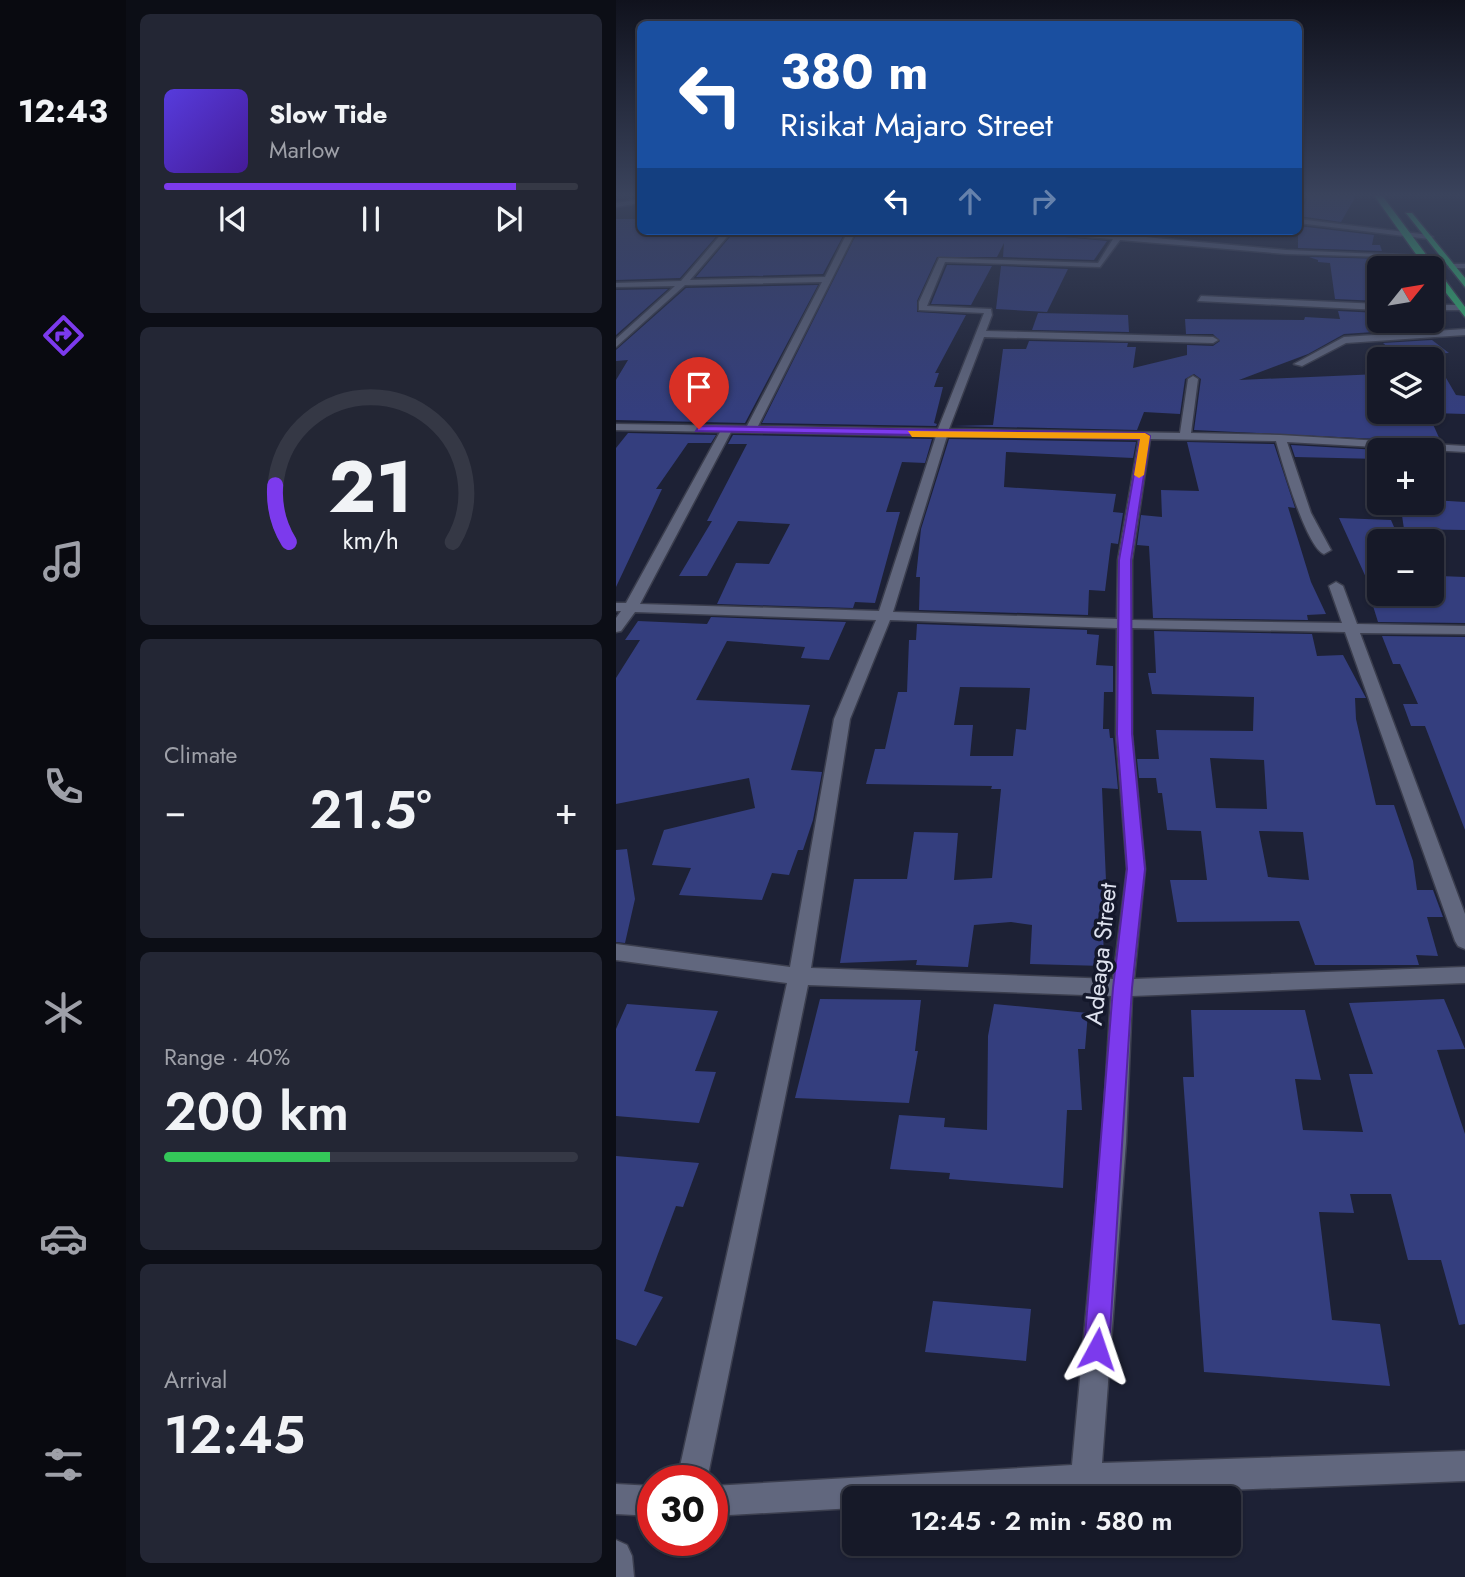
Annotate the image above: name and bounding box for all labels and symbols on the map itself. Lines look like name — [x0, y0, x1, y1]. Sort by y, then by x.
north arrow — [1367, 256, 1444, 332]
pin — [669, 357, 729, 429]
street label: Adeaga Street — [1076, 881, 1125, 1027]
position arrow — [1060, 1312, 1134, 1386]
speed limit sign: 30 — [637, 1465, 728, 1556]

